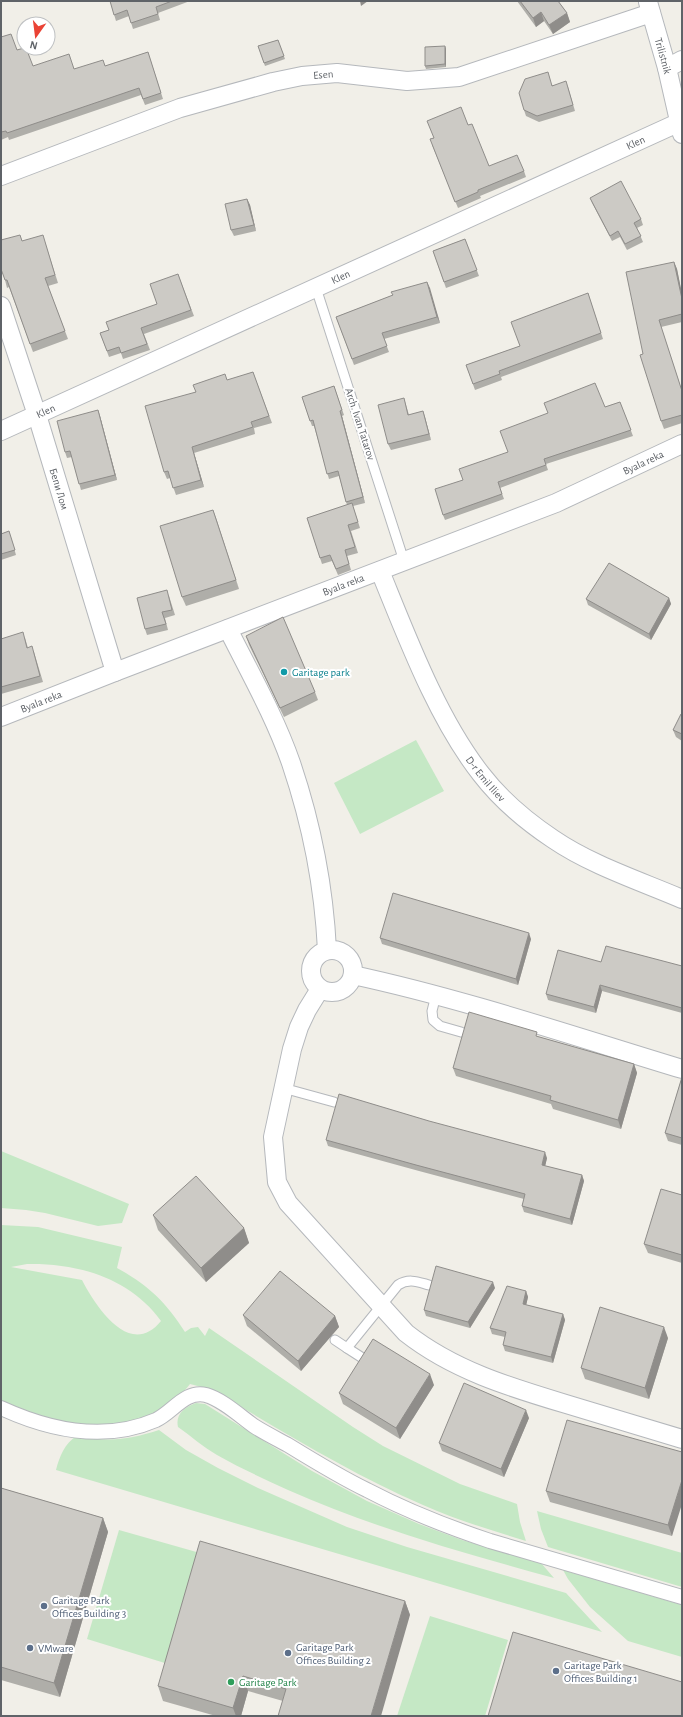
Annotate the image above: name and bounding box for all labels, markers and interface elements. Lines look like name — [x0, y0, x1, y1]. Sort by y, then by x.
north arrow — [16, 16, 56, 56]
street label: Trilistnik — [653, 36, 674, 75]
text: N — [29, 39, 39, 51]
street label: Esen — [313, 68, 334, 81]
street label: Klen — [624, 133, 647, 151]
street label: Klen — [329, 267, 352, 286]
street label: Arch. Ivan Tatarov — [343, 386, 377, 462]
street label: Klen — [34, 402, 57, 420]
street label: Byala reka — [621, 448, 665, 476]
street label: Бепи Лом — [48, 467, 71, 511]
street label: Byala reka — [321, 572, 366, 597]
marker: Garitage park — [279, 667, 289, 677]
place label: Garitage park — [292, 667, 350, 678]
street label: Byala reka — [19, 688, 63, 714]
street label: D-r Emil Iliev — [464, 754, 508, 804]
place label: Garitage Park Offices Building 3 — [52, 1595, 127, 1619]
marker: Garitage Park Offices Building 3 — [39, 1601, 49, 1611]
place label: Garitage Park Offices Building 2 — [296, 1642, 371, 1666]
marker: VMware — [25, 1643, 35, 1653]
place label: VMware — [38, 1643, 73, 1654]
marker: Garitage Park Offices Building 2 — [283, 1648, 293, 1658]
place label: Garitage Park Offices Building 1 — [564, 1660, 638, 1684]
marker: Garitage Park Offices Building 1 — [551, 1666, 561, 1676]
marker: Garitage Park — [226, 1677, 236, 1687]
place label: Garitage Park — [239, 1677, 297, 1688]

